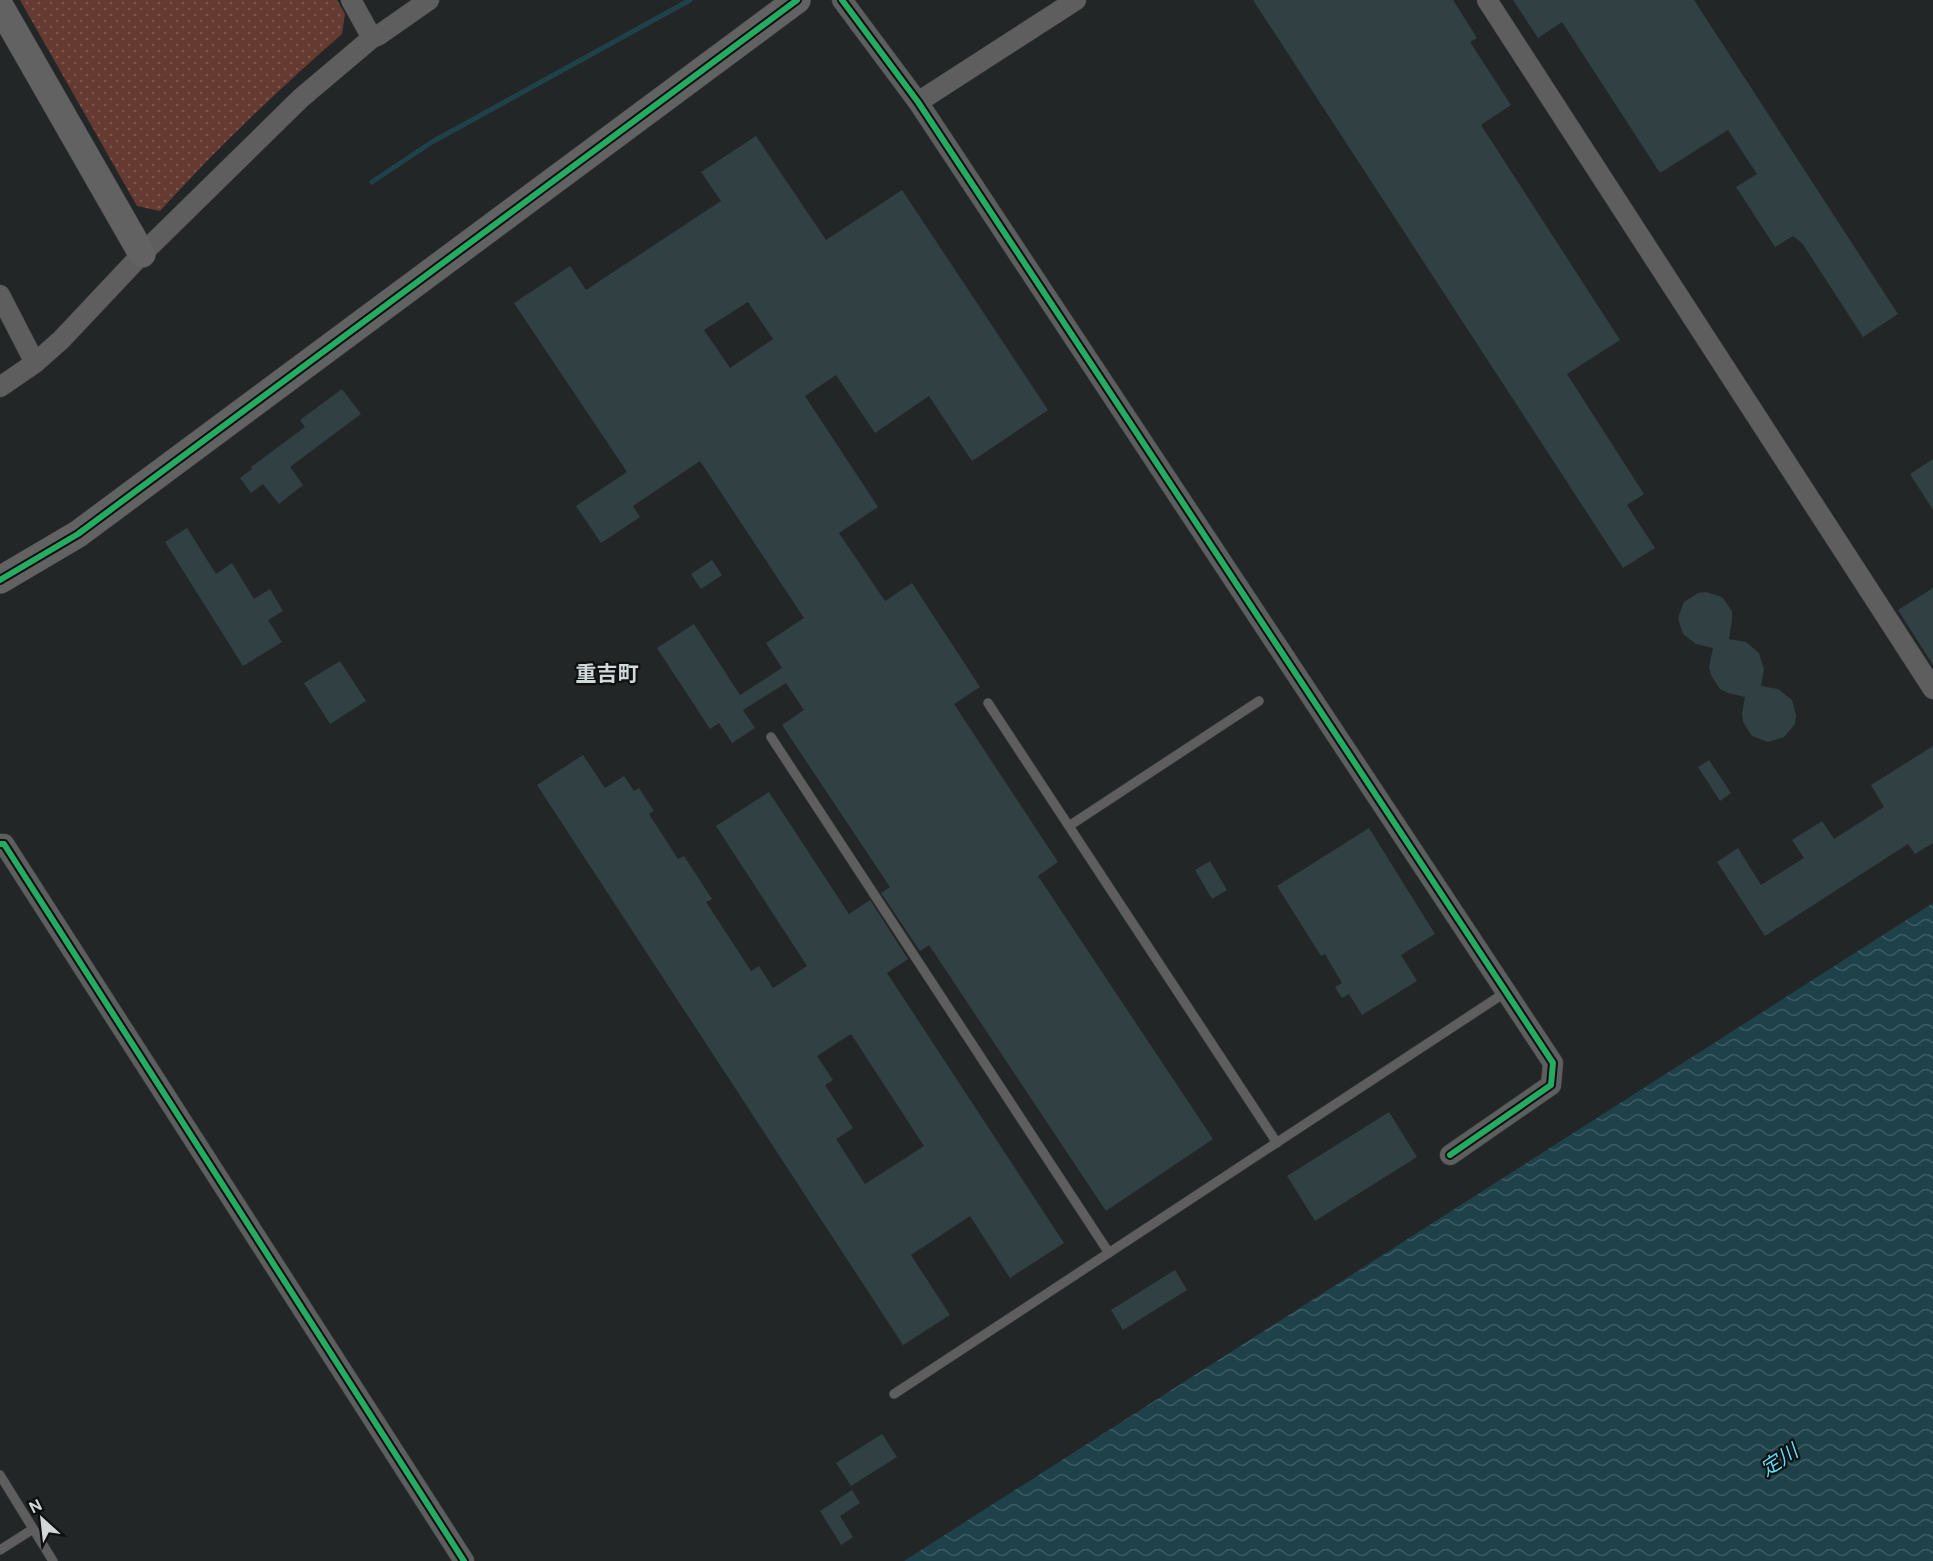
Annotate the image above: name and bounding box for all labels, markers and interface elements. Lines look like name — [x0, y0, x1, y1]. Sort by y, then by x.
district label: 重吉町 — [576, 660, 639, 688]
water label: 定川 — [1755, 1437, 1805, 1482]
north arrow — [12, 1489, 72, 1549]
text: N — [25, 1494, 45, 1518]

